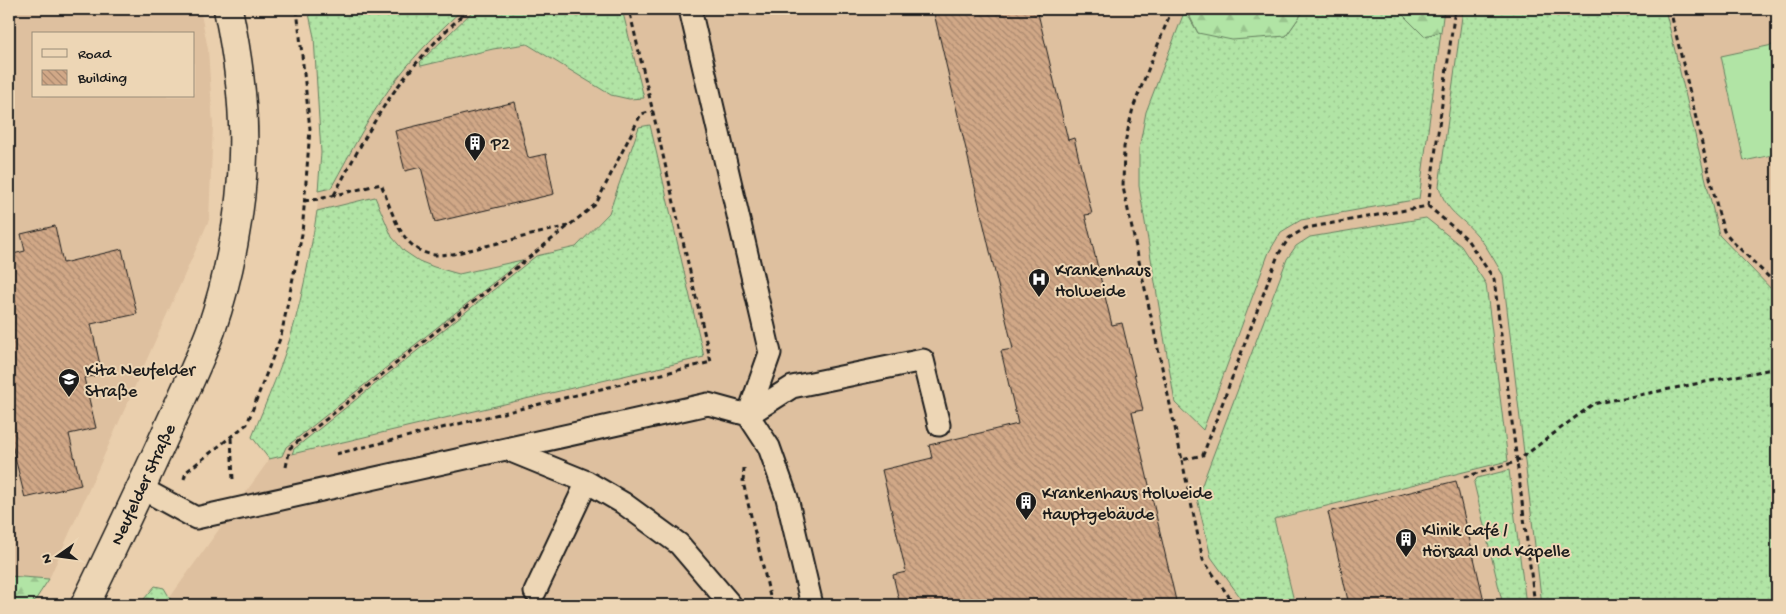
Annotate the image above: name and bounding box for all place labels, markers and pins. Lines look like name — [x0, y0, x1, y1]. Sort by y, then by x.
building icon: P2 — [463, 131, 487, 162]
place label: P2 — [490, 135, 510, 156]
place label: Krankenhaus Holweide — [1055, 261, 1152, 303]
hospital icon: Krankenhaus Holweide — [1027, 267, 1051, 298]
place label: Kita Neufelder Straße — [85, 361, 197, 403]
school or university icon: Kita Neufelder Straße — [57, 367, 81, 398]
place label: Krankenhaus Holweide Hauptgebäude — [1042, 484, 1213, 526]
building icon: Krankenhaus Holweide Hauptgebäude — [1014, 490, 1038, 521]
place label: Klinik Café / Hörsaal und Kapelle — [1422, 521, 1571, 563]
building icon: Klinik Café / Hörsaal und Kapelle — [1394, 527, 1418, 558]

